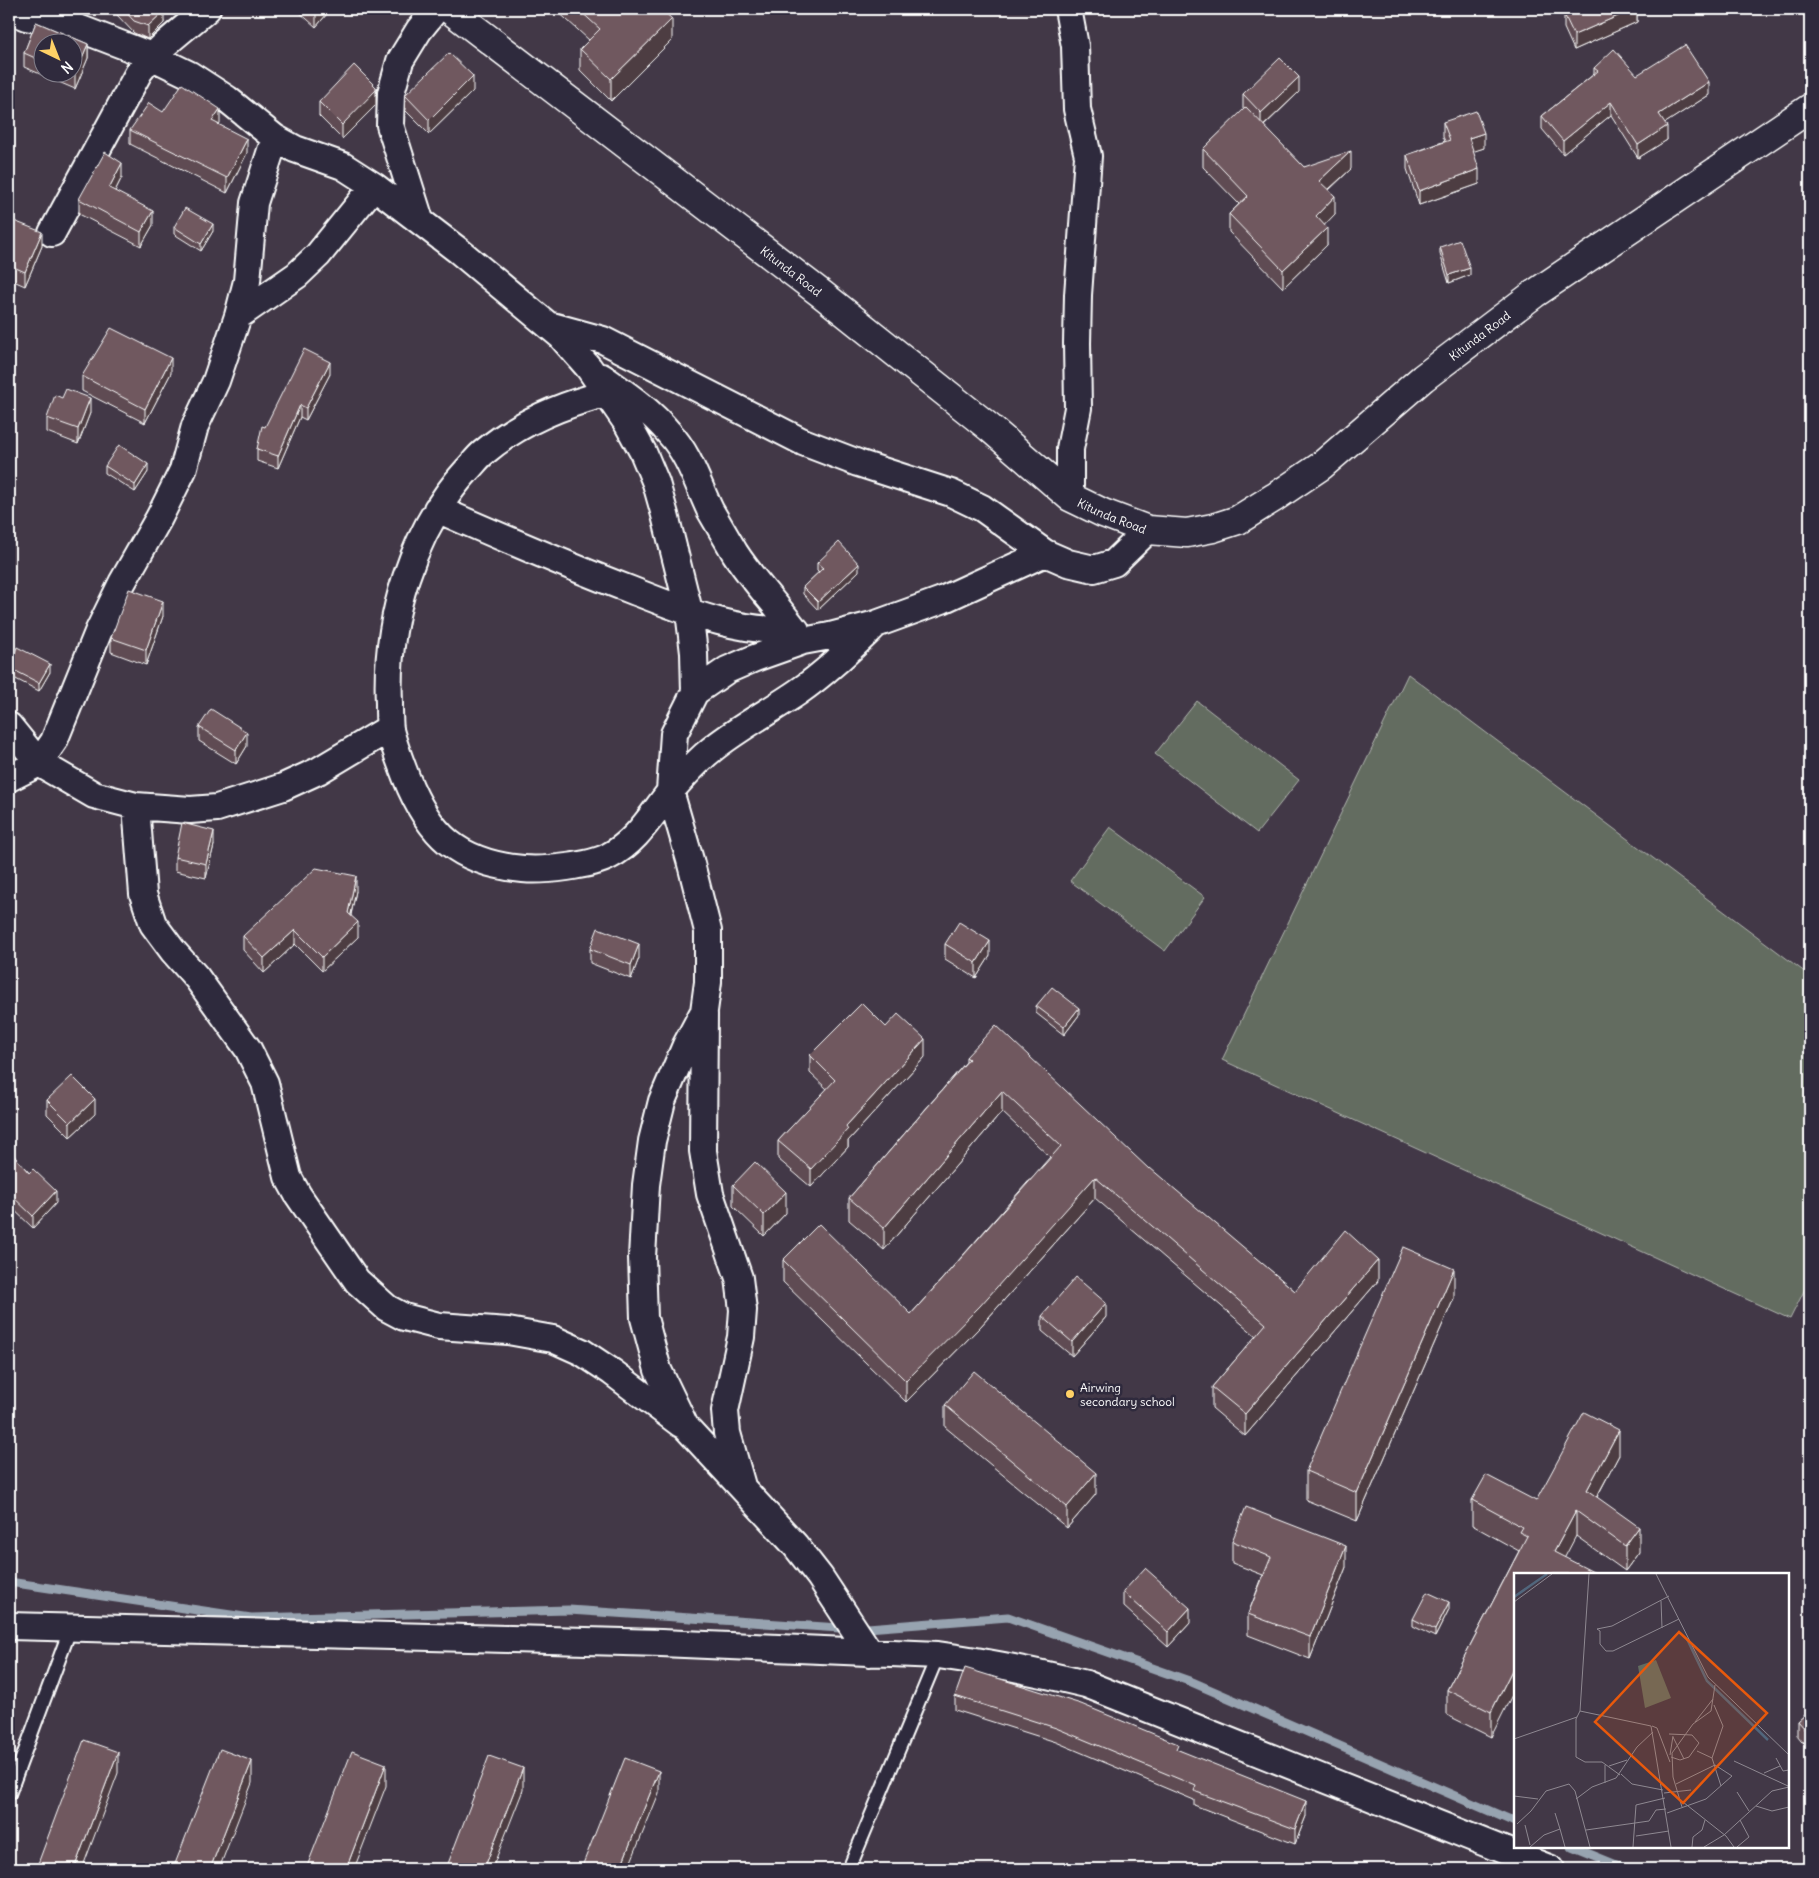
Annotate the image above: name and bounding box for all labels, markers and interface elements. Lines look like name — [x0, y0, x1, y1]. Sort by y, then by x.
north arrow — [32, 32, 82, 82]
text: N — [57, 58, 77, 77]
street label: Kitunda Road — [758, 243, 825, 299]
street label: Kitunda Road — [1446, 307, 1513, 363]
street label: Kitunda Road — [1075, 494, 1149, 536]
place label: Airwing secondary school — [1080, 1380, 1175, 1409]
marker: Airwing secondary school — [1064, 1388, 1076, 1400]
inset map — [1514, 1573, 1789, 1848]

